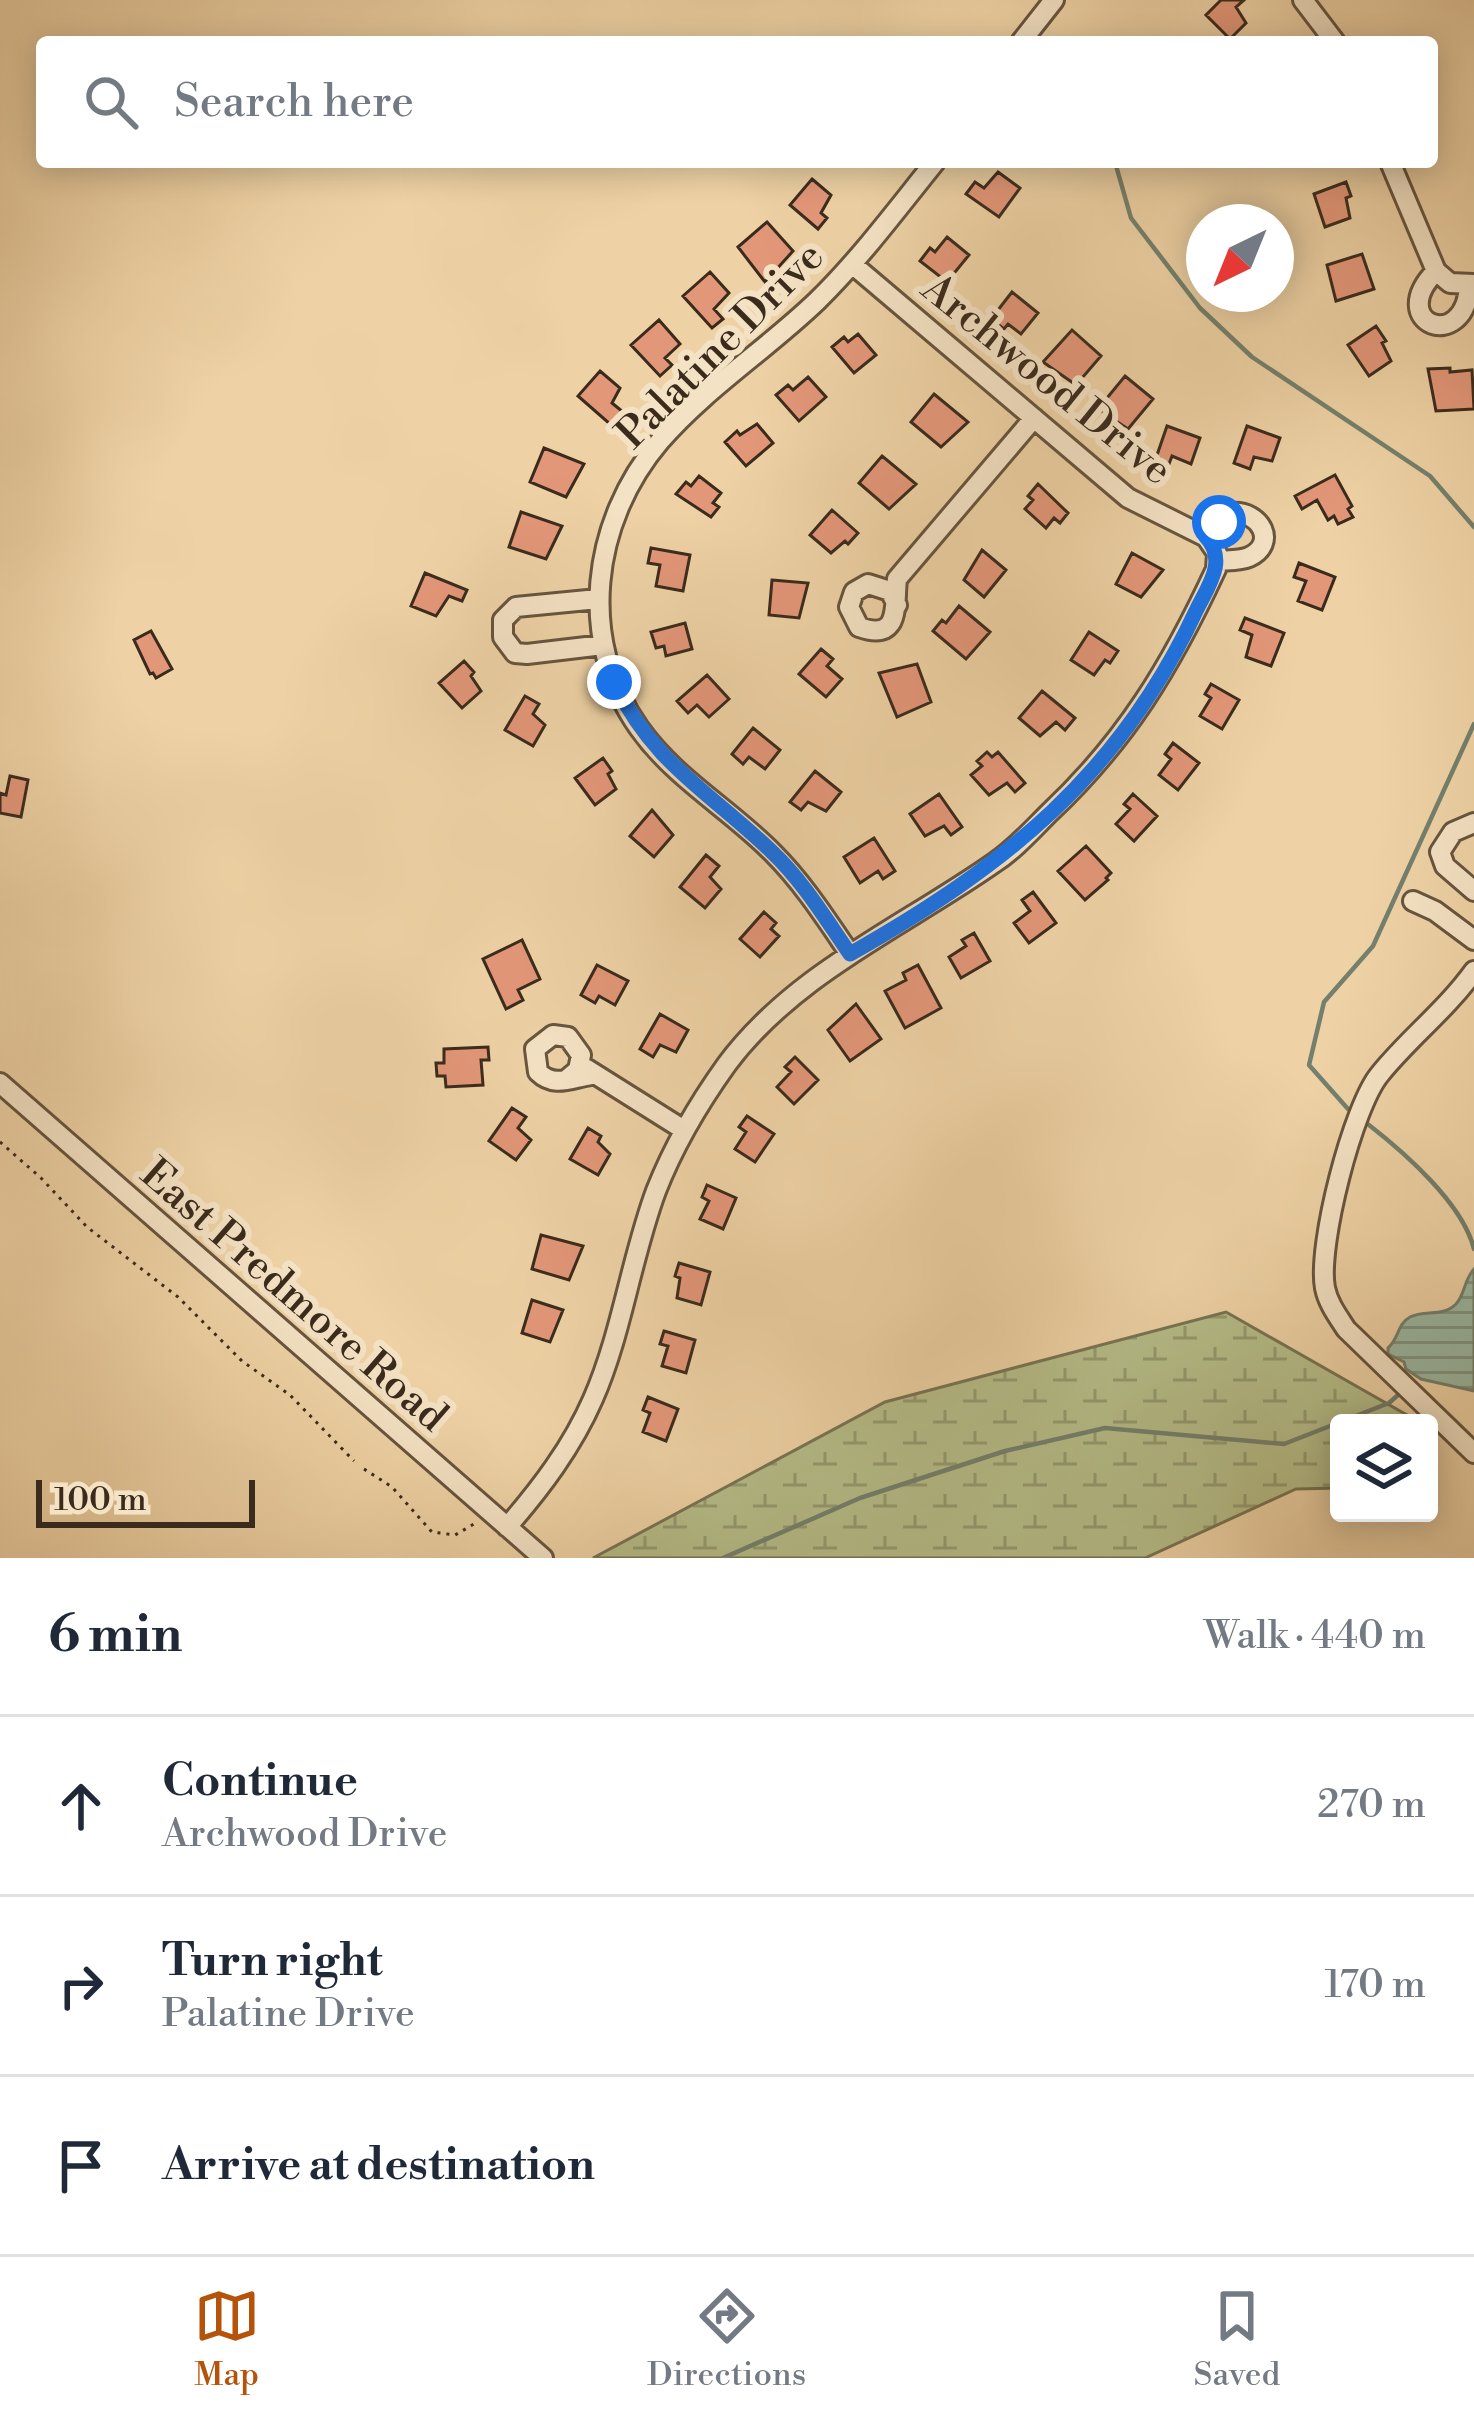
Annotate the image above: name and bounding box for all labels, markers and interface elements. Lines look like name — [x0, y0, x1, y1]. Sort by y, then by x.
search box — [36, 36, 1438, 168]
icon: search — [78, 69, 144, 135]
text: Search here — [174, 74, 414, 131]
north arrow — [1186, 204, 1294, 312]
street label: Palatine Drive — [606, 231, 836, 461]
street label: Archwood Drive — [910, 262, 1183, 497]
route start — [1192, 495, 1246, 549]
route end — [587, 655, 641, 709]
street label: East Predmore Road — [129, 1148, 458, 1444]
map controls — [1330, 1414, 1438, 1522]
button: layers — [1330, 1414, 1438, 1522]
scale bar — [36, 1474, 255, 1527]
text: 100 m — [54, 1480, 147, 1521]
text: 6 min — [48, 1604, 182, 1668]
text: Walk · 440 m — [1204, 1612, 1426, 1661]
text: Continue — [162, 1753, 358, 1810]
icon: ahead — [48, 1773, 114, 1839]
text: 270 m — [1317, 1781, 1426, 1830]
text: Archwood Drive — [162, 1810, 447, 1859]
text: Turn right — [162, 1933, 383, 1990]
icon: right — [48, 1953, 114, 2019]
text: 170 m — [1324, 1961, 1426, 2010]
text: Palatine Drive — [162, 1990, 415, 2039]
icon: arrive — [48, 2133, 114, 2199]
text: Arrive at destination — [162, 2137, 595, 2194]
tab: Map — [194, 2283, 260, 2396]
tab: Directions — [647, 2283, 806, 2396]
tab: Saved — [1194, 2283, 1280, 2396]

